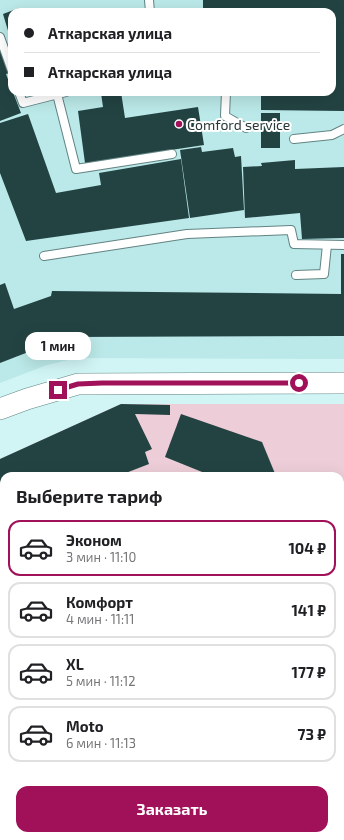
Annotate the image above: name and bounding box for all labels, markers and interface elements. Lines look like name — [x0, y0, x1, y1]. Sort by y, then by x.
text: Аткарская улица — [48, 24, 172, 42]
text: Аткарская улица — [48, 63, 172, 81]
place label: Comford service — [187, 116, 290, 133]
marker: Comford service — [174, 119, 184, 129]
callout: 1 мин — [25, 332, 91, 360]
text: 1 мин — [41, 338, 75, 354]
route start — [290, 374, 308, 392]
route end — [49, 381, 67, 399]
text: Выберите тариф — [16, 485, 162, 507]
icon: car — [18, 530, 54, 566]
text: Эконом — [66, 531, 122, 549]
text: 104 ₽ — [288, 539, 326, 557]
text: 3 мин · 11:10 — [66, 549, 136, 565]
icon: car — [18, 592, 54, 628]
text: Комфорт — [66, 593, 133, 611]
text: 141 ₽ — [291, 601, 326, 619]
text: 4 мин · 11:11 — [66, 611, 134, 627]
icon: car — [18, 654, 54, 690]
text: XL — [66, 655, 84, 673]
text: 177 ₽ — [292, 663, 326, 681]
text: 5 мин · 11:12 — [66, 673, 136, 689]
icon: car — [18, 716, 54, 752]
text: Moto — [66, 717, 104, 735]
text: 73 ₽ — [297, 725, 326, 743]
text: 6 мин · 11:13 — [66, 735, 136, 751]
button: Заказать — [16, 786, 328, 832]

